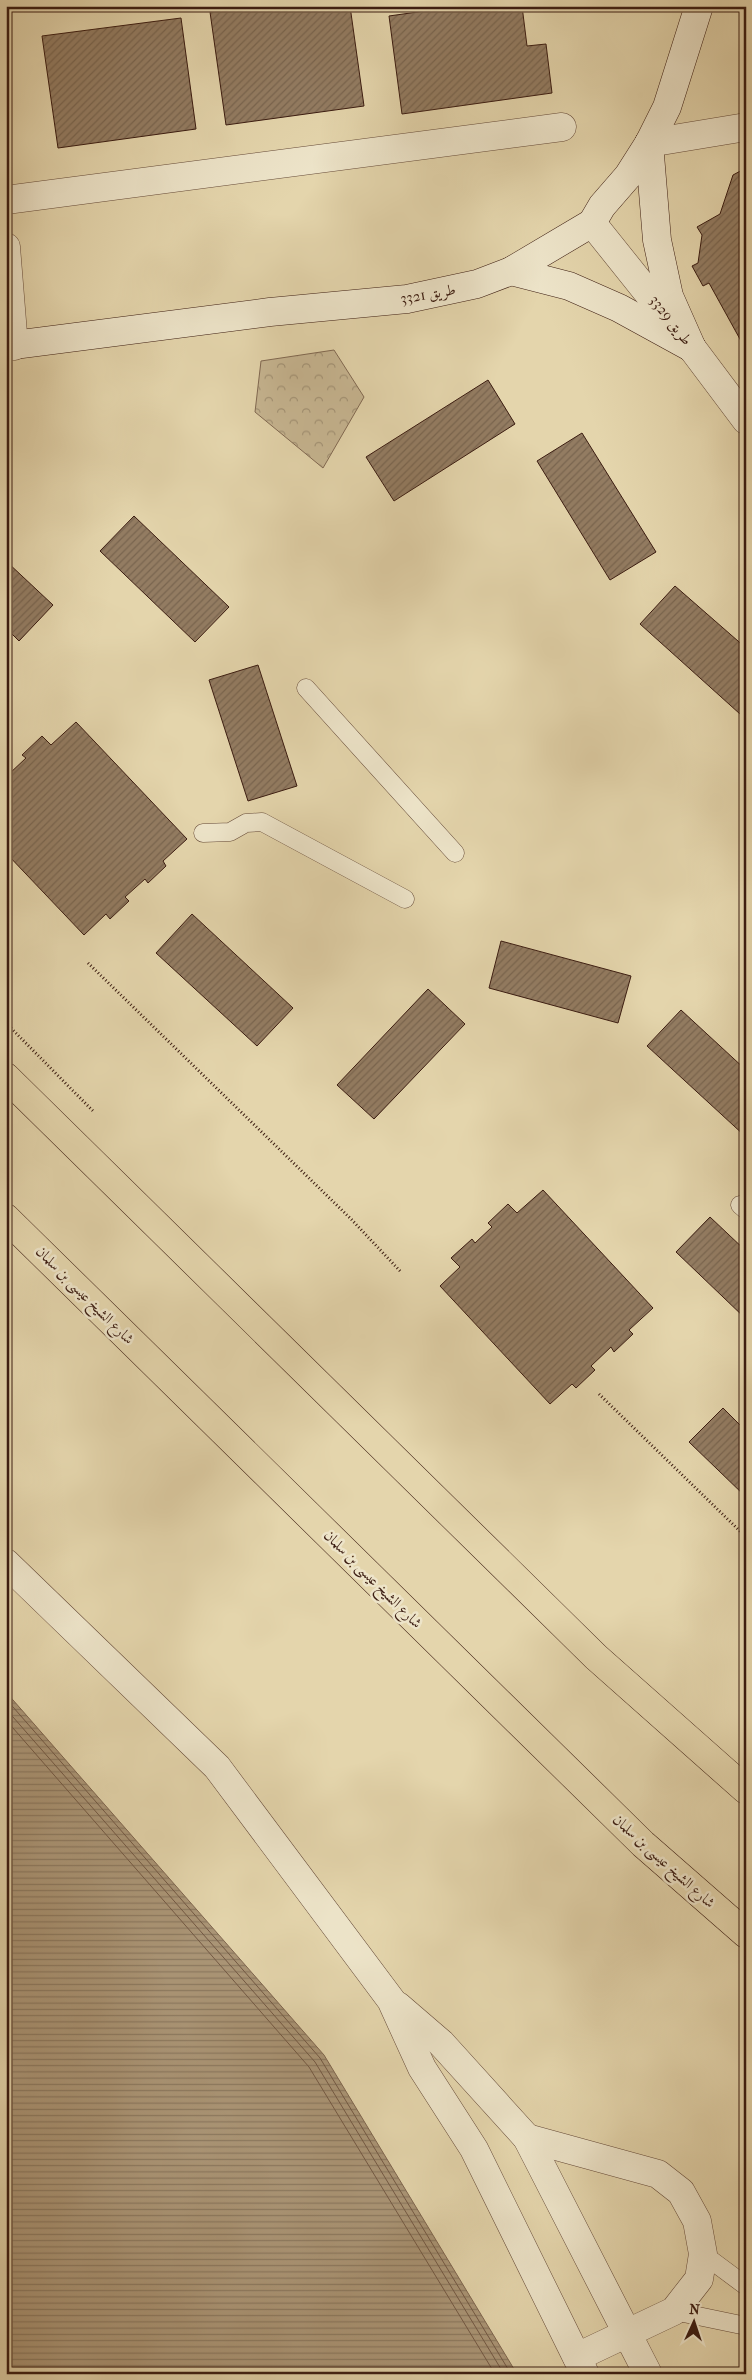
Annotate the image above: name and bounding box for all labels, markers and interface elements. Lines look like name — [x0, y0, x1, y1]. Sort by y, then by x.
street label: طريق 3321 — [399, 280, 457, 309]
street label: طريق 3329 — [645, 291, 696, 349]
street label: شارع الشيخ عيسى بن سلمان — [29, 1242, 138, 1351]
street label: شارع الشيخ عيسى بن سلمان — [317, 1526, 426, 1635]
street label: شارع الشيخ عيسى بن سلمان — [606, 1810, 719, 1915]
north arrow — [670, 2298, 720, 2348]
text: N — [689, 2301, 701, 2318]

